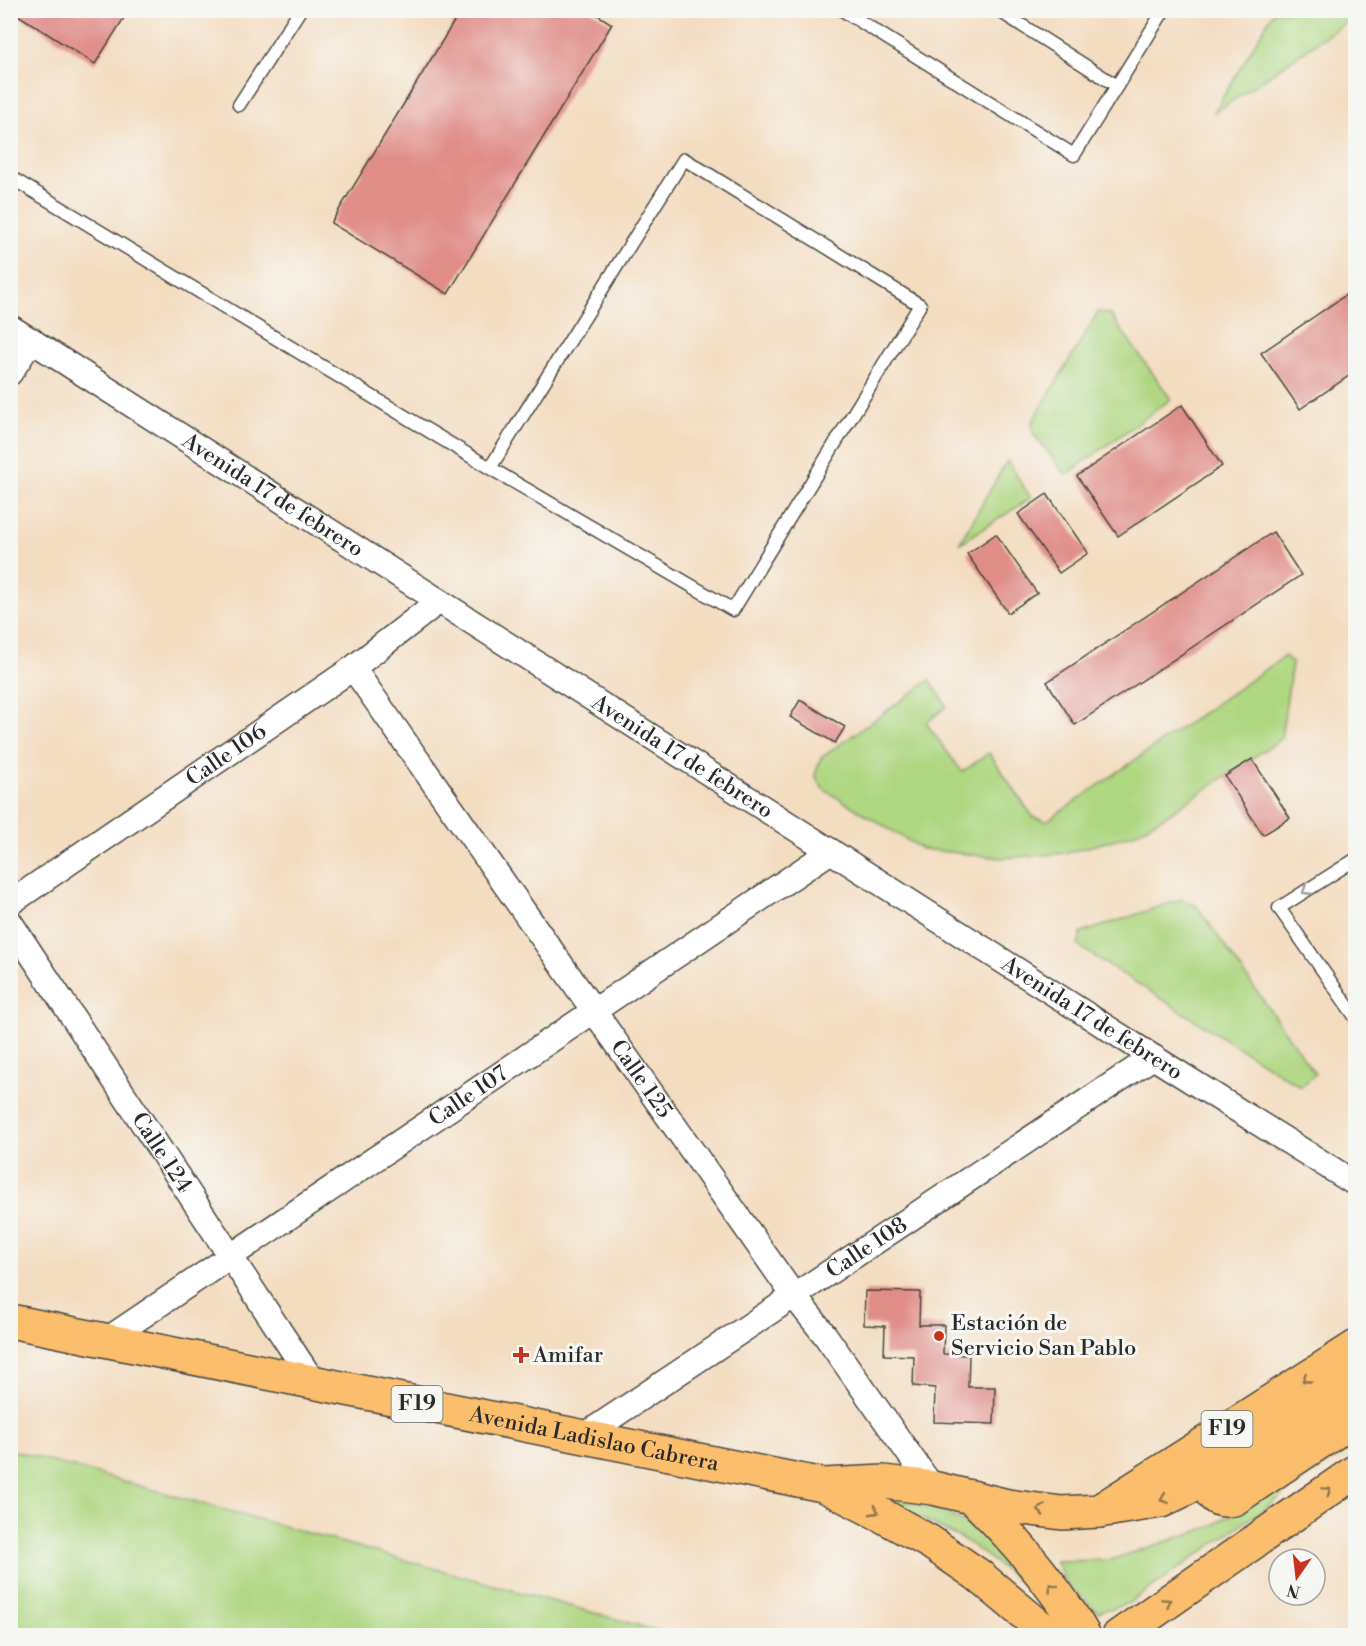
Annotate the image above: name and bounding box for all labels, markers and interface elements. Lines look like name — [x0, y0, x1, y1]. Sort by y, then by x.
street label: Avenida 17 de febrero — [176, 427, 369, 563]
street label: Avenida 17 de febrero — [586, 688, 778, 824]
street label: Calle 106 — [181, 718, 272, 792]
one-way arrow — [1302, 884, 1313, 895]
street label: Avenida 17 de febrero — [996, 950, 1188, 1086]
street label: Calle 125 — [605, 1034, 678, 1123]
street label: Calle 107 — [424, 1060, 513, 1132]
street label: Calle 124 — [126, 1107, 198, 1198]
street label: Calle 108 — [821, 1211, 912, 1284]
place label: Estación de Servicio San Pablo — [951, 1310, 1136, 1362]
marker: Estación de Servicio San Pablo — [932, 1329, 946, 1343]
place label: Amifar — [532, 1342, 603, 1369]
marker: Amifar — [514, 1348, 528, 1362]
one-way arrow — [1302, 1371, 1312, 1383]
road number: F19 — [392, 1386, 442, 1422]
street label: Avenida Ladislao Cabrera — [466, 1400, 722, 1477]
road number: F19 — [1202, 1411, 1252, 1447]
one-way arrow — [1321, 1487, 1332, 1498]
one-way arrow — [1159, 1491, 1170, 1504]
one-way arrow — [869, 1504, 880, 1516]
one-way arrow — [1036, 1505, 1046, 1517]
north arrow — [1267, 1547, 1327, 1607]
text: N — [1285, 1579, 1302, 1602]
one-way arrow — [1049, 1583, 1060, 1594]
one-way arrow — [1160, 1598, 1171, 1609]

